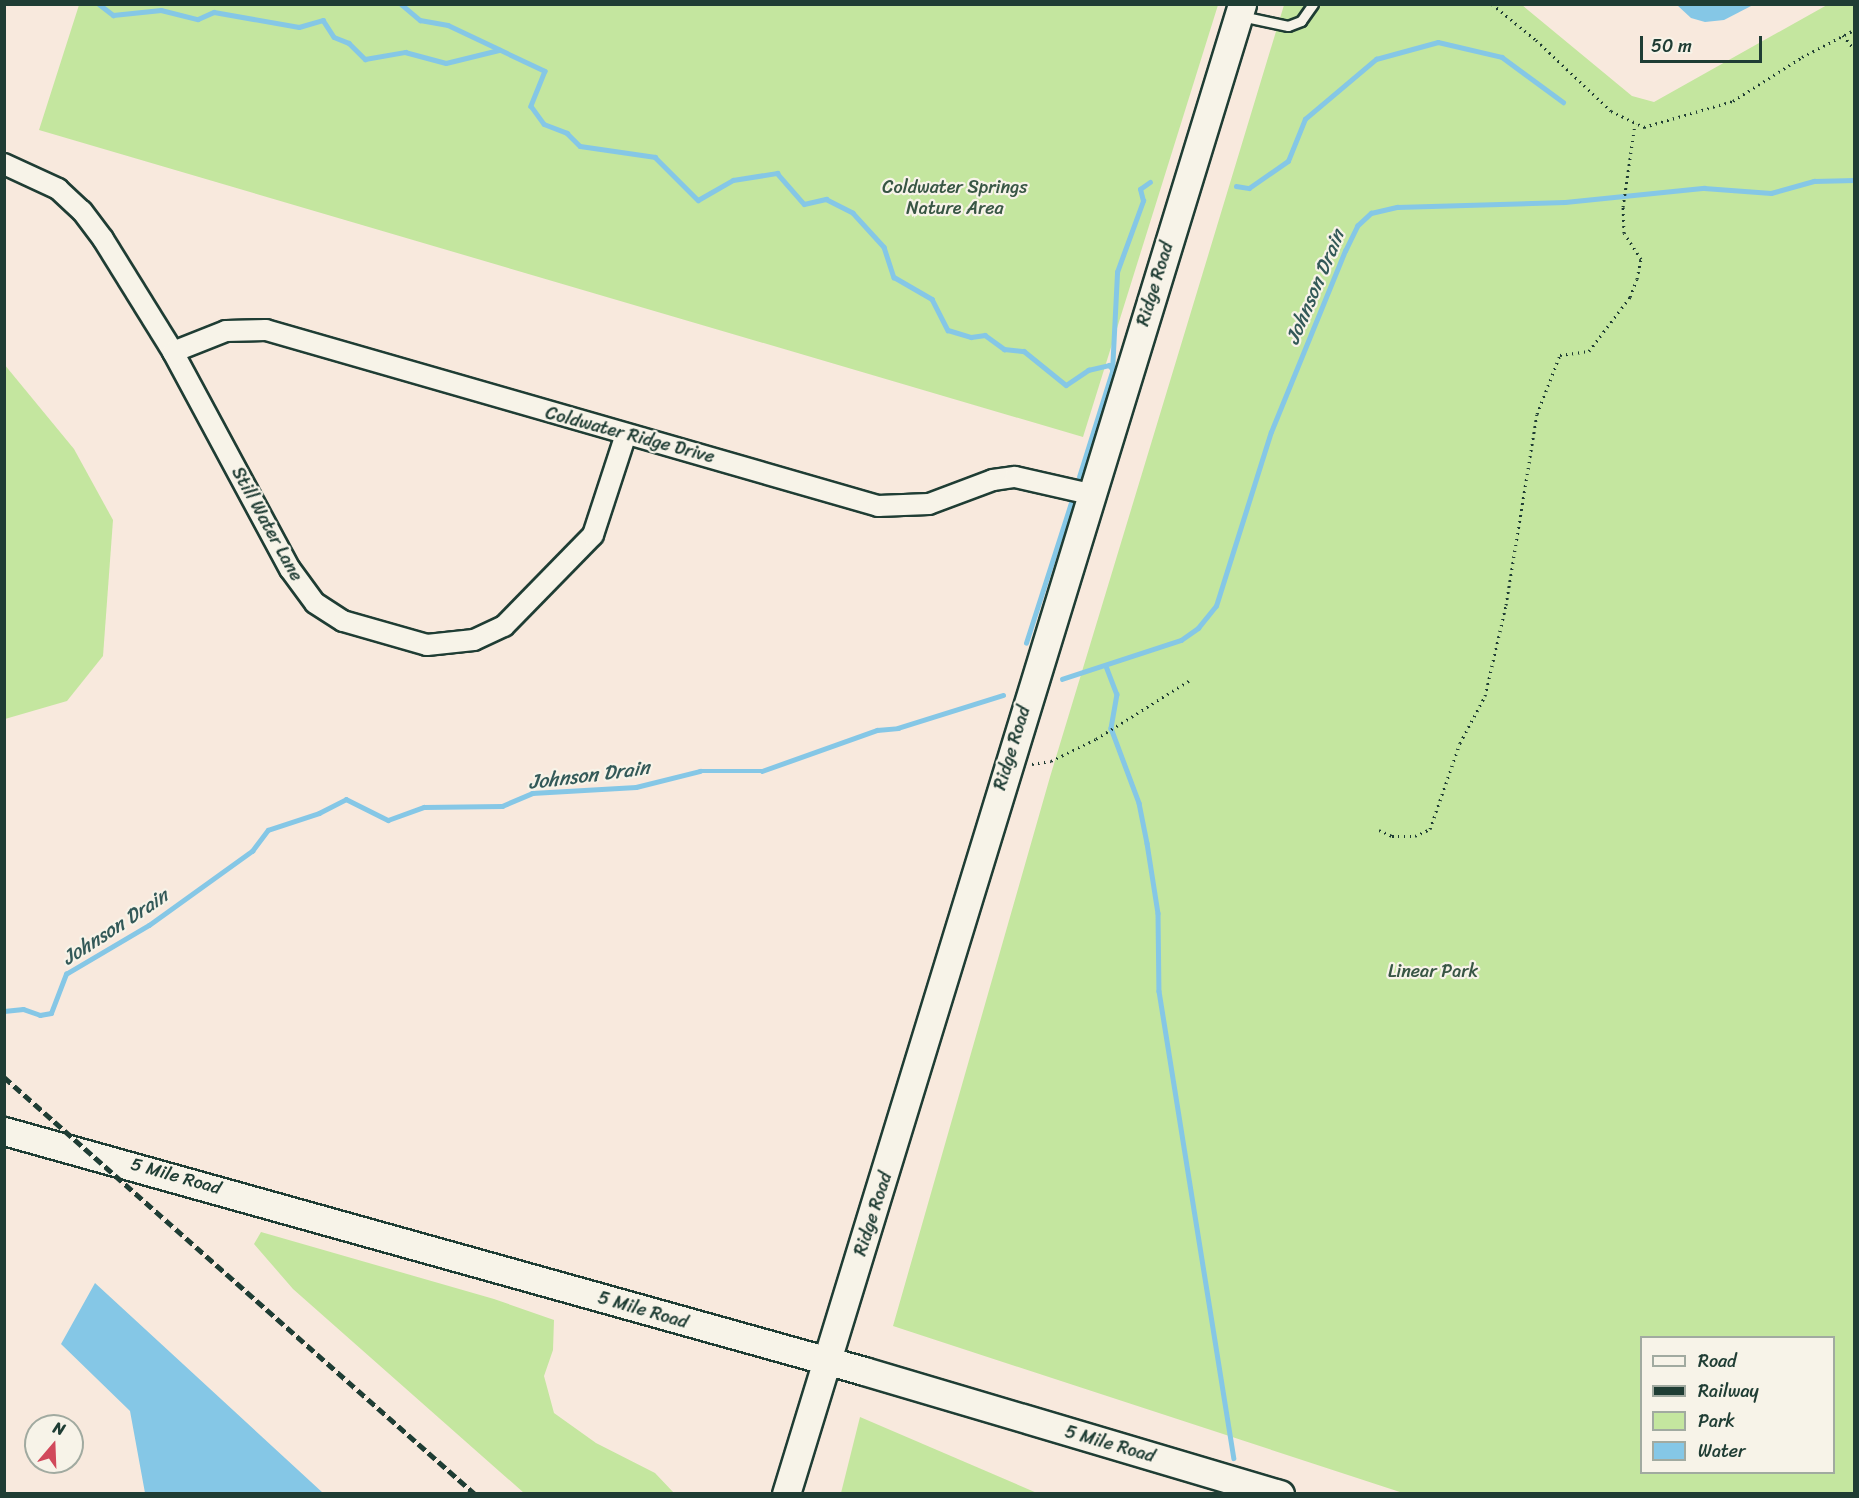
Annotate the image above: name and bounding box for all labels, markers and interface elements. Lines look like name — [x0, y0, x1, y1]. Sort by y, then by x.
scale bar — [1643, 24, 1764, 62]
text: 50 m — [1651, 30, 1692, 62]
park label: Coldwater Springs Nature Area — [882, 177, 1028, 219]
water label: Johnson Drain — [1280, 226, 1350, 348]
street label: Ridge Road — [1132, 239, 1178, 329]
street label: Coldwater Ridge Drive — [543, 402, 717, 468]
street label: Still Water Lane — [227, 463, 307, 585]
street label: Ridge Road — [989, 703, 1035, 793]
water label: Johnson Drain — [527, 756, 651, 794]
water label: Johnson Drain — [57, 884, 173, 970]
park label: Linear Park — [1388, 960, 1478, 982]
street label: 5 Mile Road — [128, 1153, 224, 1199]
street label: Ridge Road — [849, 1169, 897, 1259]
street label: 5 Mile Road — [595, 1287, 691, 1333]
legend — [1640, 1336, 1835, 1474]
text: Road — [1698, 1345, 1737, 1377]
text: Railway — [1698, 1375, 1759, 1407]
text: Park — [1698, 1405, 1735, 1437]
text: N — [49, 1413, 69, 1444]
north arrow — [24, 1414, 84, 1474]
street label: 5 Mile Road — [1062, 1421, 1158, 1467]
text: Water — [1698, 1435, 1745, 1467]

